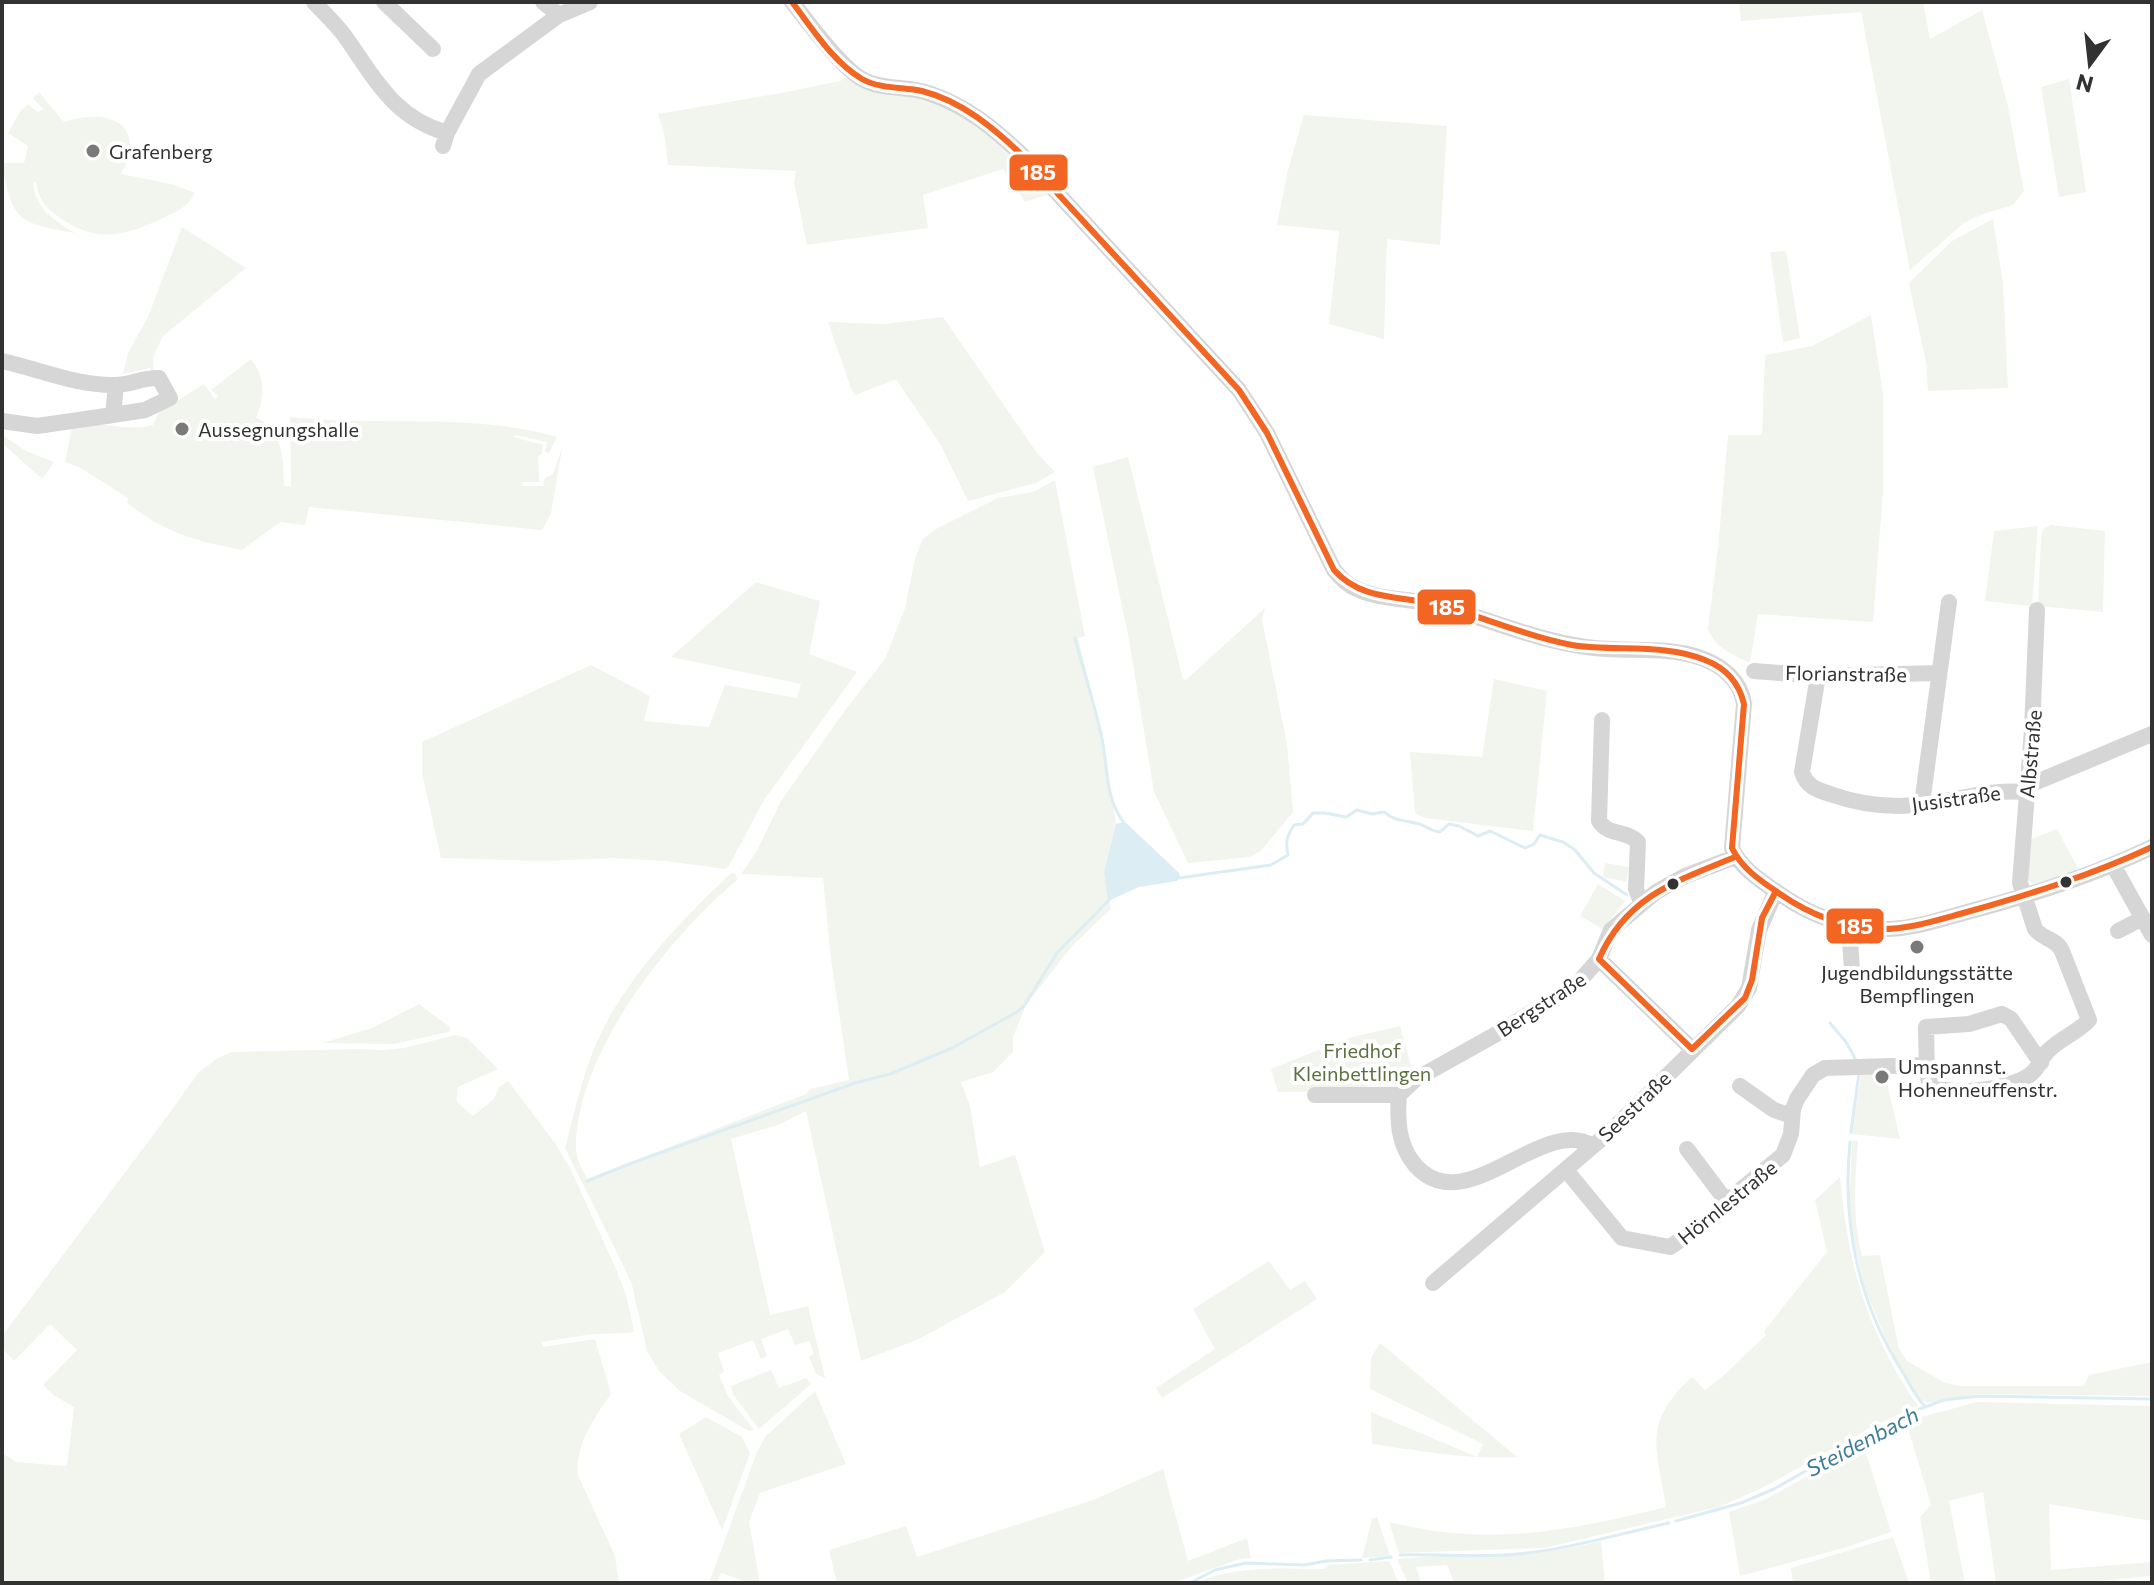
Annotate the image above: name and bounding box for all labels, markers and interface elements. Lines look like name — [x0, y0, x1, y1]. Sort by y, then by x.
north arrow — [2050, 24, 2130, 104]
text: N — [2073, 69, 2096, 99]
place label: Grafenberg — [109, 139, 213, 163]
marker: Grafenberg — [84, 142, 102, 160]
line badge: 185 — [1008, 153, 1069, 192]
text: 185 — [1020, 158, 1056, 185]
place label: Aussegnungshalle — [198, 417, 359, 441]
marker: Aussegnungshalle — [173, 420, 191, 438]
line badge: 185 — [1416, 588, 1477, 626]
text: 185 — [1429, 593, 1465, 620]
street label: Florianstraße — [1785, 660, 1907, 686]
street label: Albstraße — [2014, 709, 2046, 799]
street label: Jusistraße — [1910, 780, 2002, 816]
unlabelled marker — [2058, 874, 2074, 890]
unlabelled marker — [1665, 876, 1681, 892]
line badge: 185 — [1825, 907, 1885, 945]
text: 185 — [1837, 912, 1873, 939]
marker: Jugendbildungsstätte Bempflingen — [1908, 938, 1926, 956]
place label: Jugendbildungsstätte Bempflingen — [1821, 960, 2013, 1007]
street label: Bergstraße — [1492, 967, 1590, 1041]
park label: Friedhof Kleinbettlingen — [1293, 1038, 1431, 1085]
place label: Umspannst. Hohenneuffenstr. — [1898, 1054, 2057, 1101]
street label: Seestraße — [1593, 1066, 1675, 1146]
marker: Umspannst. Hohenneuffenstr. — [1873, 1068, 1891, 1086]
street label: Hörnlestraße — [1673, 1155, 1781, 1249]
water label: Steidenbach — [1801, 1400, 1923, 1482]

